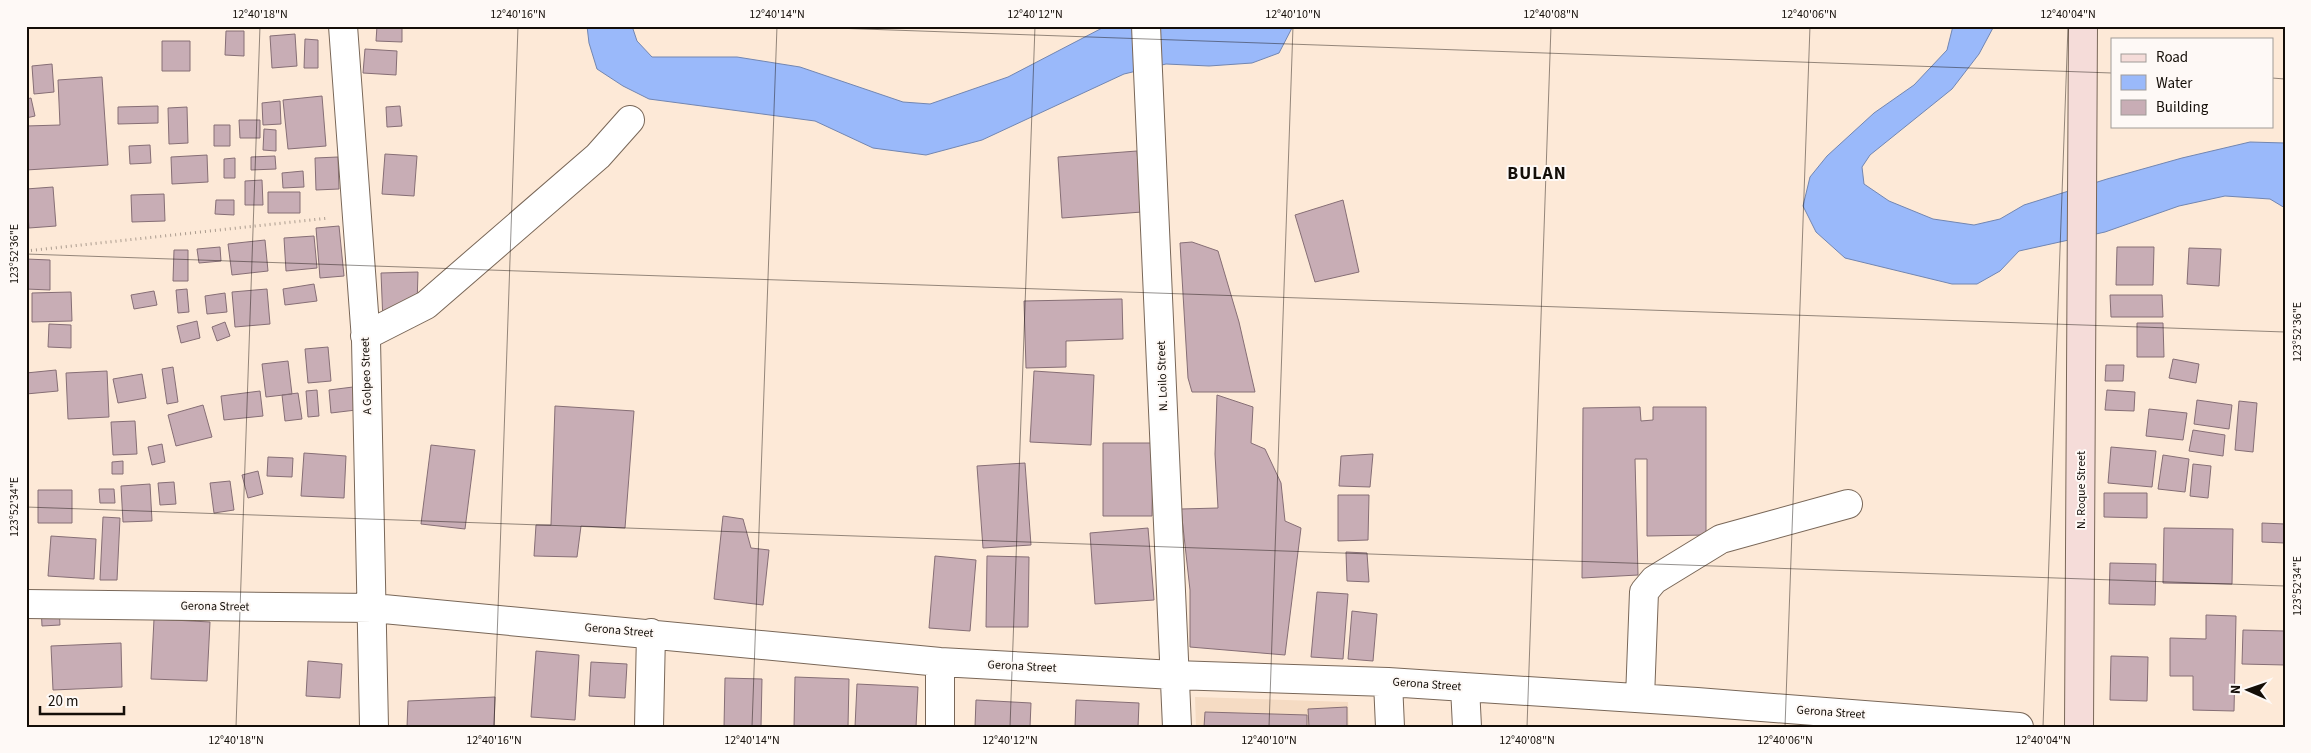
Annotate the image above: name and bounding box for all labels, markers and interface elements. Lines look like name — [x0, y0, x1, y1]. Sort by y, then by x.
text: 12°40'18"N — [232, 6, 288, 23]
text: 12°40'16"N — [490, 6, 546, 23]
text: 12°40'14"N — [749, 6, 805, 23]
text: 12°40'12"N — [1007, 6, 1063, 23]
text: 12°40'10"N — [1265, 6, 1321, 23]
text: 12°40'08"N — [1523, 6, 1579, 23]
text: 12°40'06"N — [1781, 6, 1837, 23]
text: 12°40'04"N — [2040, 6, 2096, 23]
legend — [2111, 38, 2274, 128]
text: Road — [2156, 47, 2188, 68]
text: Water — [2156, 73, 2193, 94]
text: Building — [2156, 97, 2209, 118]
district label: BULAN — [1507, 161, 1567, 186]
text: 123°52'36"E — [6, 224, 23, 284]
text: 123°52'36"E — [2289, 302, 2306, 362]
street label: A Golpeo Street — [357, 337, 376, 415]
street label: N. Loilo Street — [1153, 341, 1172, 411]
street label: N. Roque Street — [2073, 451, 2090, 529]
text: 123°52'34"E — [6, 477, 23, 537]
text: 123°52'34"E — [2289, 556, 2306, 616]
street label: Gerona Street — [180, 597, 250, 616]
street label: Gerona Street — [584, 619, 654, 642]
street label: Gerona Street — [987, 656, 1057, 677]
north arrow — [2224, 666, 2274, 716]
street label: Gerona Street — [1392, 674, 1462, 695]
scale bar — [40, 683, 124, 715]
text: N — [2226, 685, 2246, 695]
text: 20 m — [48, 691, 78, 712]
street label: Gerona Street — [1796, 702, 1866, 723]
text: 12°40'18"N — [208, 732, 264, 749]
text: 12°40'16"N — [466, 732, 522, 749]
text: 12°40'14"N — [724, 732, 780, 749]
text: 12°40'12"N — [982, 732, 1038, 749]
text: 12°40'10"N — [1241, 732, 1297, 749]
text: 12°40'08"N — [1499, 732, 1555, 749]
text: 12°40'06"N — [1757, 732, 1813, 749]
text: 12°40'04"N — [2015, 732, 2071, 749]

